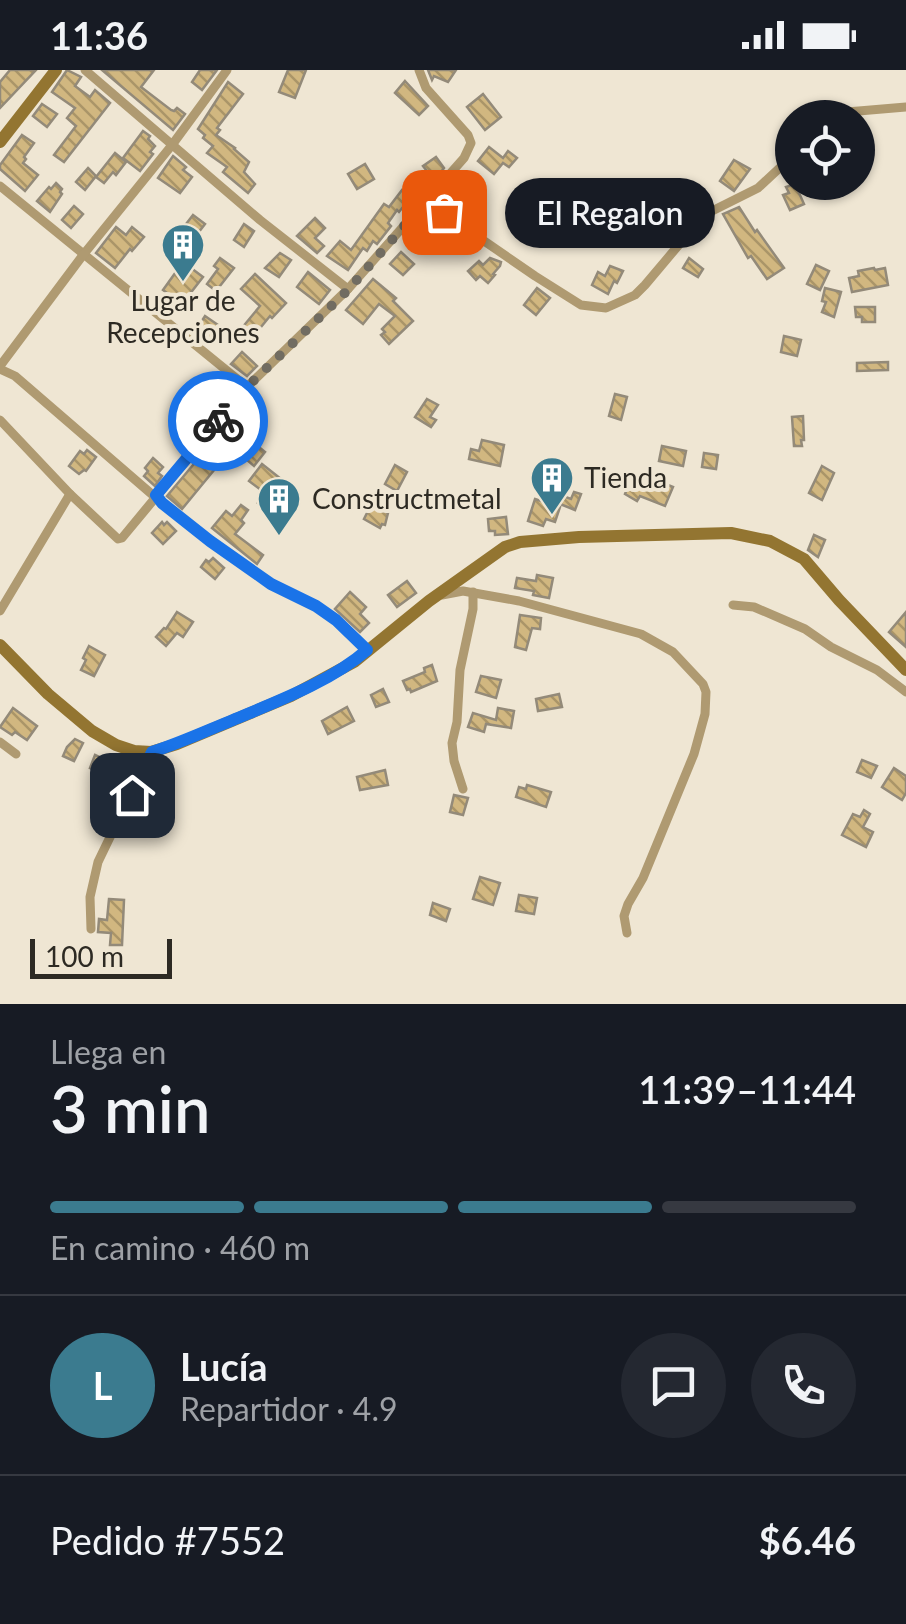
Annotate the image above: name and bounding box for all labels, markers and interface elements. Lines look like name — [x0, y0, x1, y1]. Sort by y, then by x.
text: 11:36 — [50, 12, 148, 58]
map controls — [775, 100, 875, 200]
button: locate — [775, 100, 875, 200]
pin — [402, 170, 487, 255]
callout: El Regalon — [504, 177, 714, 247]
icon: bag — [417, 185, 472, 240]
text: El Regalon — [536, 193, 684, 232]
building icon: Lugar de Recepciones — [160, 222, 206, 283]
place label: Lugar de Recepciones — [106, 283, 260, 349]
courier — [168, 371, 268, 471]
icon: bike — [191, 394, 246, 449]
building icon: Tienda — [529, 455, 575, 516]
place label: Tienda — [584, 460, 667, 494]
building icon: Constructmetal — [256, 476, 302, 537]
place label: Constructmetal — [312, 481, 502, 515]
pin — [90, 753, 175, 838]
icon: home — [105, 768, 160, 823]
scale bar — [30, 934, 172, 978]
text: 100 m — [45, 939, 124, 973]
text: Llega en — [50, 1032, 166, 1071]
text: 11:39–11:44 — [638, 1066, 856, 1112]
text: 3 min — [50, 1069, 210, 1147]
text: En camino · 460 m — [50, 1228, 310, 1267]
button: chat — [621, 1333, 726, 1438]
button: phone — [751, 1333, 856, 1438]
text: Lucía — [180, 1343, 268, 1389]
text: L — [93, 1362, 112, 1408]
text: Repartidor · 4.9 — [180, 1389, 398, 1428]
text: Pedido #7552 — [50, 1517, 285, 1563]
text: $6.46 — [759, 1517, 856, 1563]

